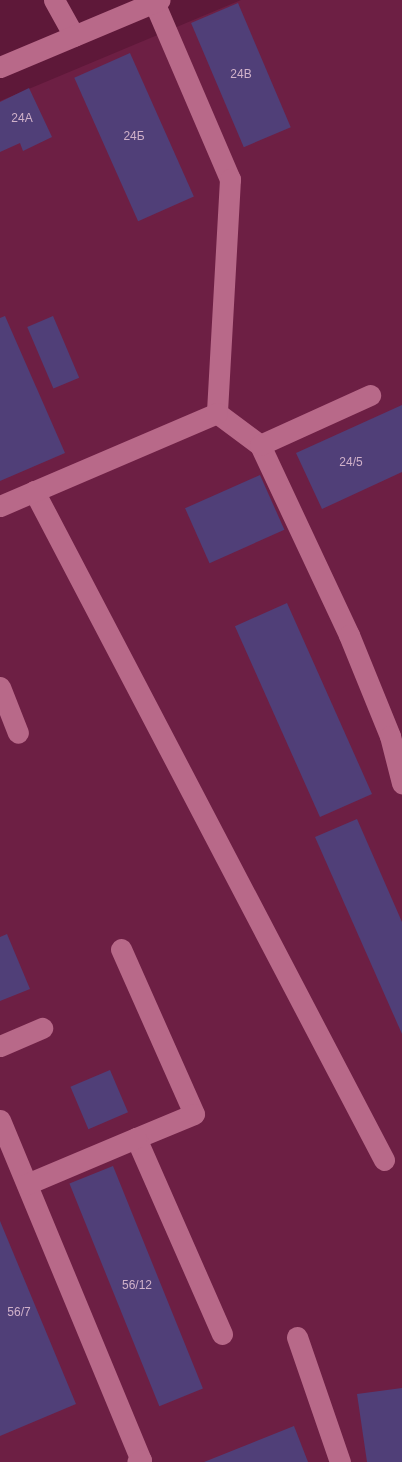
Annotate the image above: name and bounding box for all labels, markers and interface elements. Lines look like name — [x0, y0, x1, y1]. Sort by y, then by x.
house number: 24В — [230, 68, 252, 82]
house number: 24А — [11, 112, 33, 126]
house number: 24Б — [123, 130, 145, 144]
house number: 24/5 — [339, 456, 363, 470]
house number: 56/12 — [122, 1279, 152, 1293]
house number: 56/7 — [7, 1306, 31, 1320]

